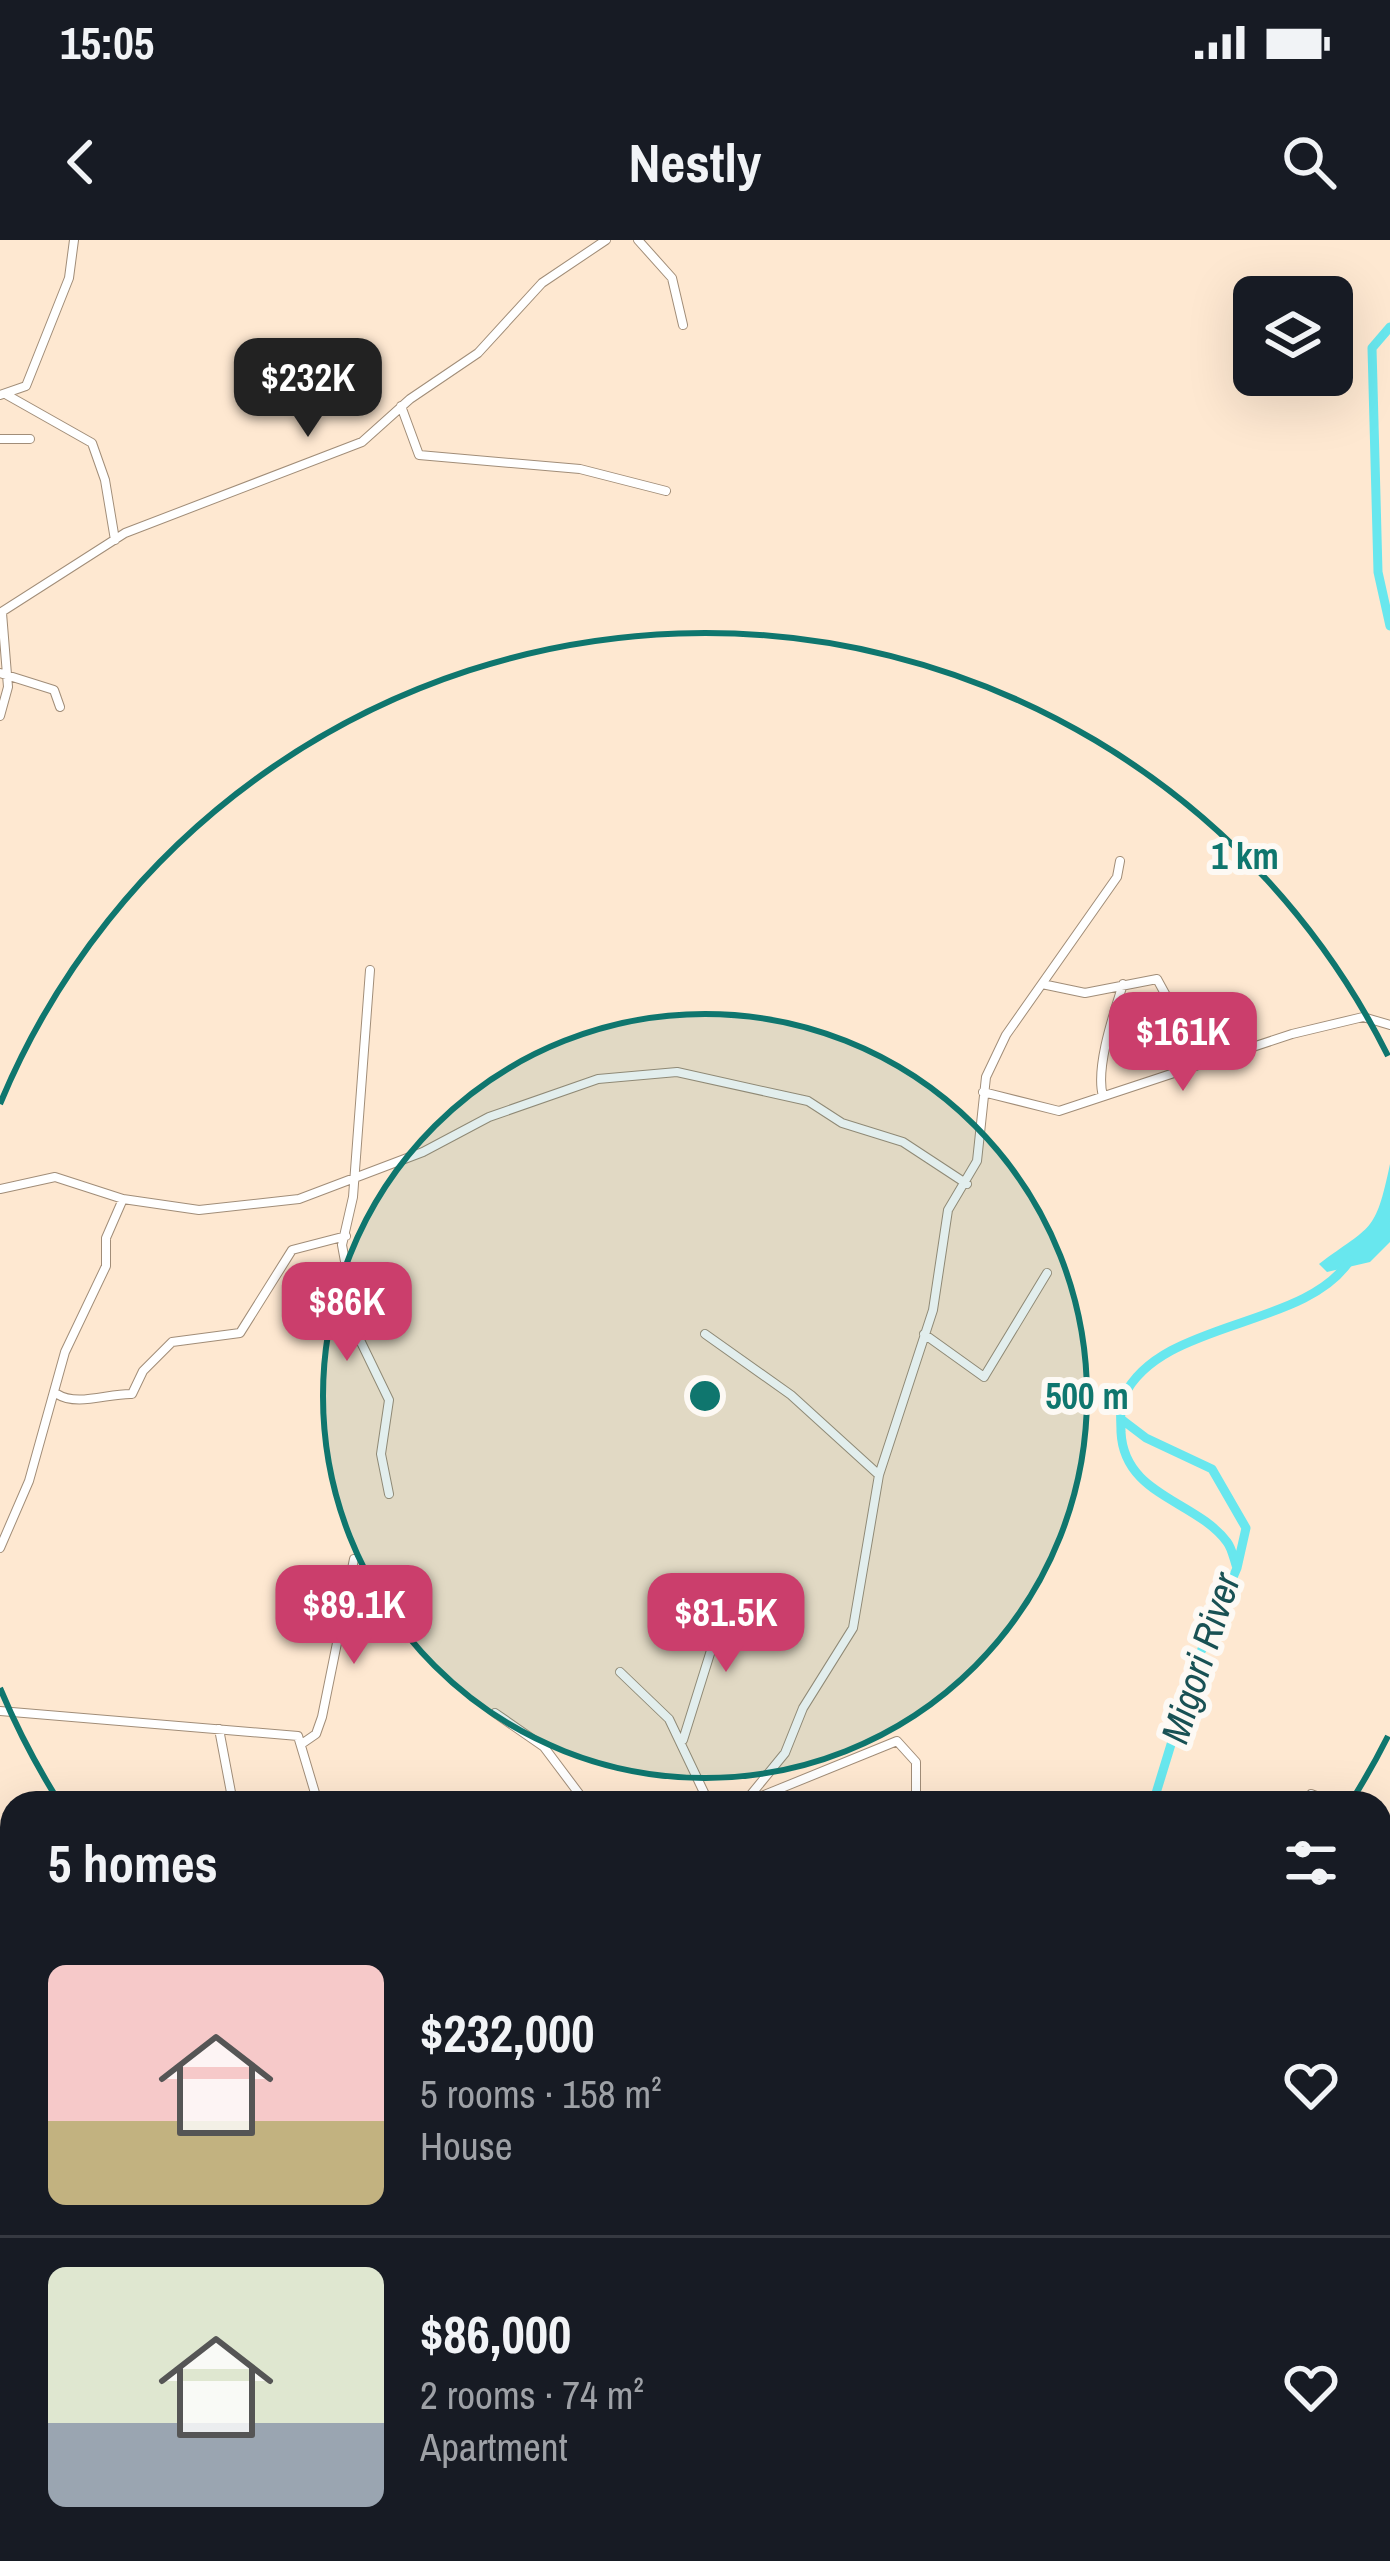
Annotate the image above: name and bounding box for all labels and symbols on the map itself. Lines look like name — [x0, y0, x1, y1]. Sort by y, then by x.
pin: $232K — [224, 338, 392, 440]
text: 1 km — [1211, 832, 1279, 880]
pin: $161K — [1099, 992, 1267, 1094]
pin: $86K — [276, 1262, 418, 1364]
text: 500 m — [1045, 1372, 1129, 1420]
centre of rings — [684, 1375, 726, 1417]
pin: $89.1K — [256, 1565, 452, 1667]
water label: Migori River — [1148, 1565, 1252, 1750]
pin: $81.5K — [628, 1573, 824, 1675]

